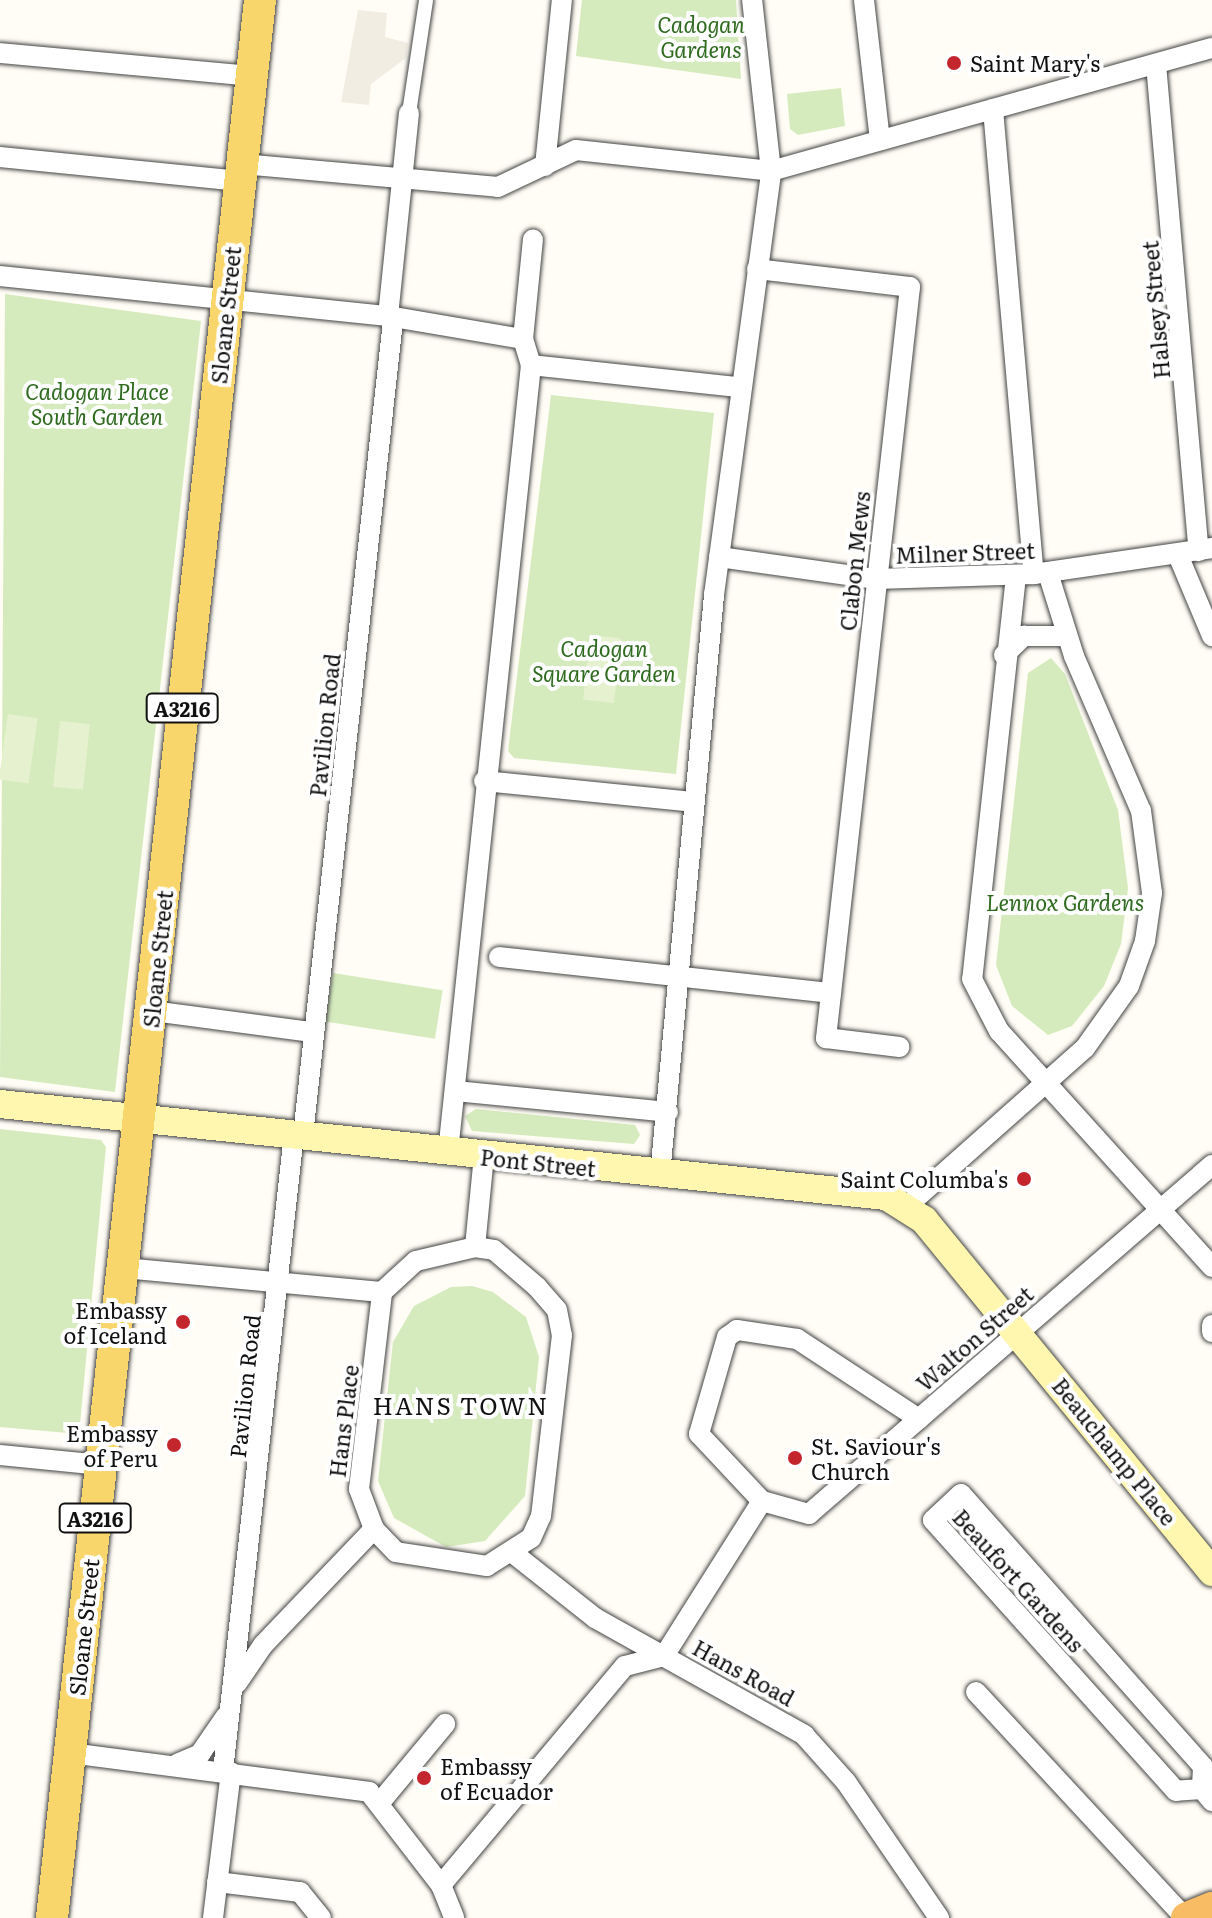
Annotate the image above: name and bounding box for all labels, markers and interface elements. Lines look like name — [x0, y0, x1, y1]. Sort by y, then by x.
park label: Cadogan Gardens — [657, 10, 745, 62]
place label: Saint Mary's — [970, 50, 1100, 76]
marker: Saint Mary's — [945, 54, 963, 72]
street label: Halsey Street — [1136, 240, 1174, 380]
street label: Sloane Street — [205, 245, 245, 385]
park label: Cadogan Place South Garden — [25, 377, 169, 428]
street label: Clabon Mews — [834, 490, 874, 632]
street label: Milner Street — [895, 536, 1035, 568]
park label: Cadogan Square Garden — [532, 634, 676, 686]
street label: Pavilion Road — [303, 652, 345, 798]
road number: A3216 — [144, 692, 220, 724]
street label: Sloane Street — [137, 889, 177, 1029]
park label: Lennox Gardens — [986, 889, 1144, 915]
street label: Pont Street — [479, 1143, 597, 1181]
place label: Saint Columba's — [840, 1166, 1008, 1192]
marker: Saint Columba's — [1015, 1170, 1033, 1188]
street label: Walton Street — [910, 1280, 1038, 1396]
place label: Embassy of Iceland — [64, 1296, 167, 1348]
marker: Embassy of Iceland — [174, 1313, 192, 1331]
street label: Pavilion Road — [223, 1313, 265, 1459]
street label: Hans Place — [323, 1363, 363, 1479]
street label: Beauchamp Place — [1047, 1372, 1183, 1530]
district label: HANS TOWN — [373, 1391, 549, 1419]
place label: Embassy of Peru — [66, 1419, 158, 1470]
place label: St. Saviour's Church — [811, 1432, 940, 1484]
marker: Embassy of Peru — [165, 1436, 183, 1454]
marker: St. Saviour's Church — [786, 1449, 804, 1467]
road number: A3216 — [57, 1502, 133, 1534]
street label: Beaufort Gardens — [948, 1503, 1090, 1657]
street label: Sloane Street — [63, 1557, 103, 1697]
street label: Hans Road — [689, 1633, 799, 1711]
place label: Embassy of Ecuador — [440, 1752, 553, 1804]
marker: Embassy of Ecuador — [415, 1769, 433, 1787]

